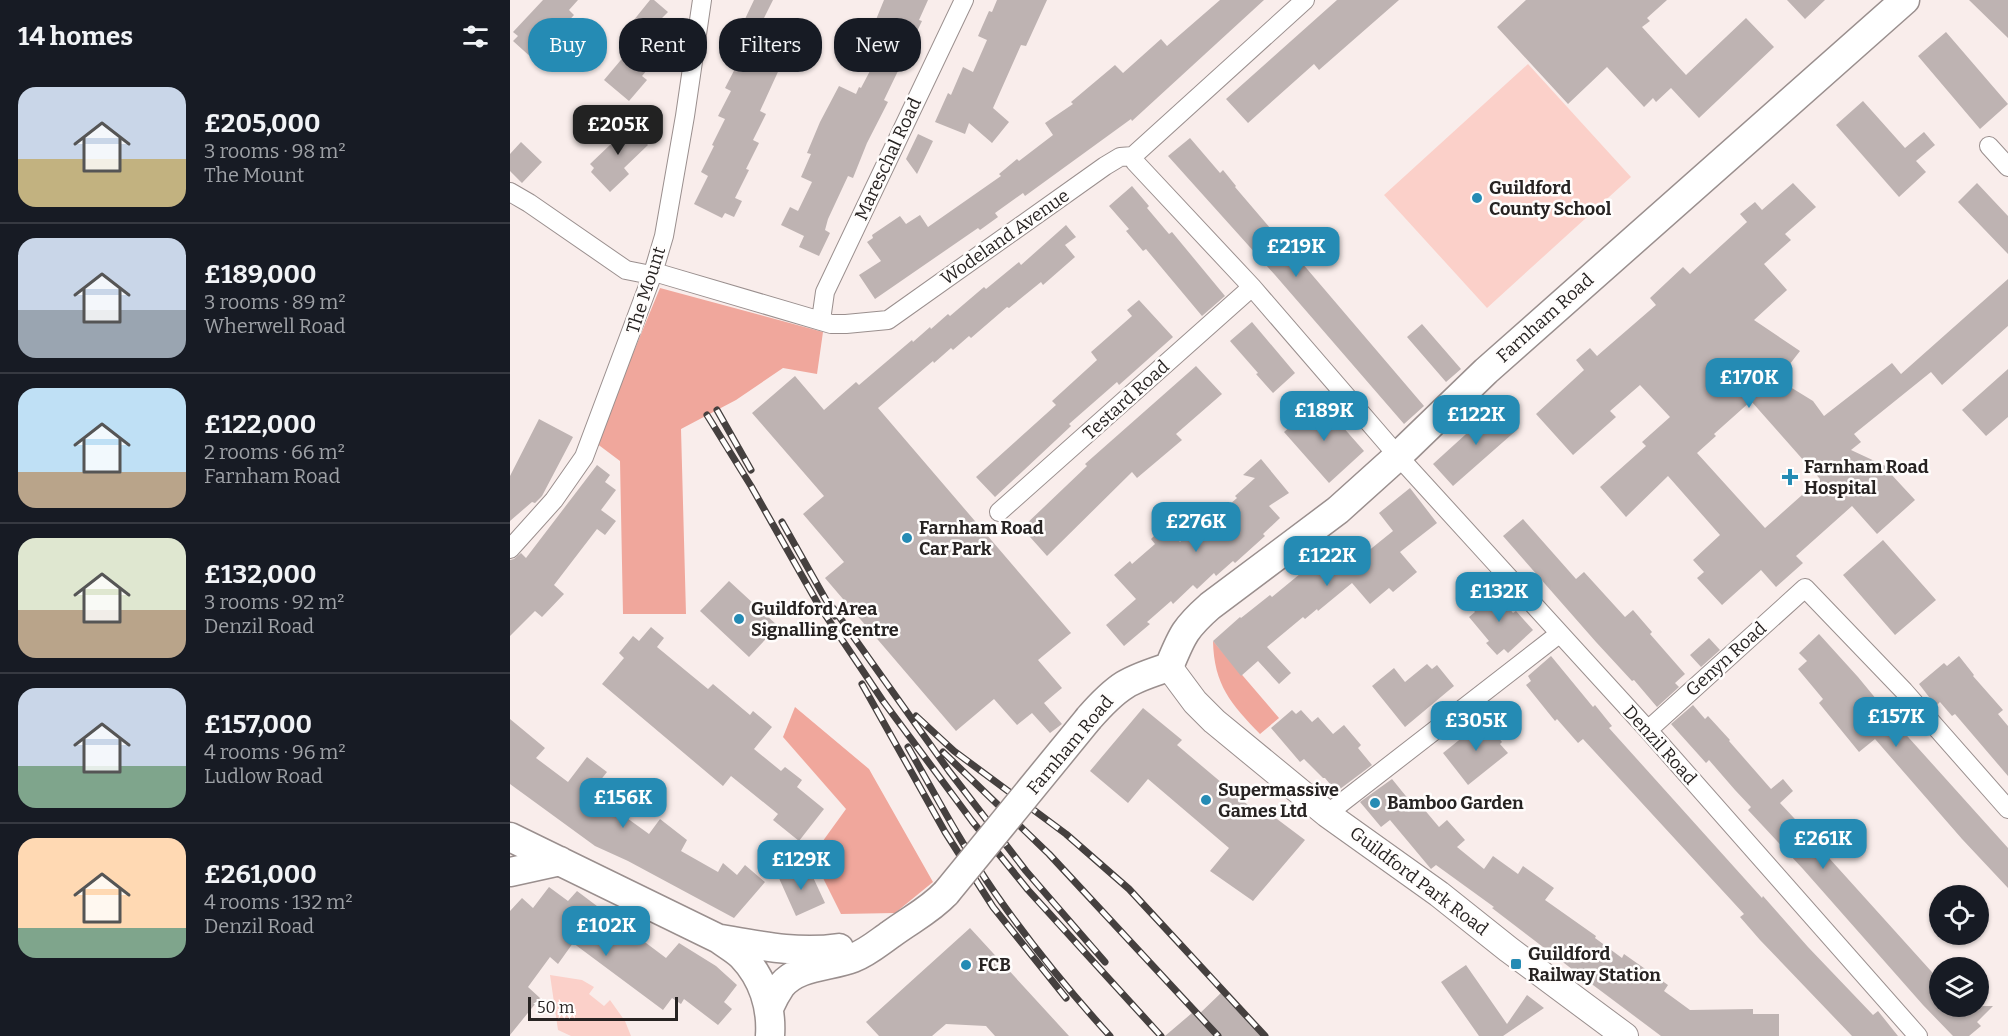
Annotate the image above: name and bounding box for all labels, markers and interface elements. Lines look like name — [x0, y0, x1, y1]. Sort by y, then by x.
chip: Buy — [528, 18, 607, 72]
chip: Rent — [619, 18, 707, 72]
chip: Filters — [719, 18, 822, 72]
chip: New — [834, 18, 921, 72]
icon: filters — [459, 20, 492, 53]
text: 14 homes — [18, 21, 133, 52]
street label: Mareschal Road — [850, 94, 926, 224]
pin: £205K — [576, 105, 660, 156]
text: £205,000 — [204, 108, 321, 139]
icon: home — [66, 111, 138, 183]
text: £205K — [587, 112, 649, 136]
text: 3 rooms · 98 m² — [204, 139, 346, 163]
text: The Mount — [204, 163, 304, 187]
place label: Guildford County School — [1489, 177, 1612, 220]
street label: Wodeland Avenue — [937, 184, 1073, 290]
marker: Guildford County School — [1470, 191, 1484, 205]
pin: £219K — [1254, 227, 1338, 278]
text: £219K — [1266, 234, 1326, 258]
street label: The Mount — [622, 243, 671, 336]
text: £189,000 — [204, 259, 317, 290]
icon: home — [66, 262, 138, 334]
street label: Farnham Road — [1492, 269, 1598, 367]
text: 3 rooms · 89 m² — [204, 290, 346, 314]
text: Wherwell Road — [204, 314, 346, 338]
street label: Testard Road — [1078, 355, 1174, 444]
pin: £170K — [1707, 358, 1791, 409]
text: £170K — [1720, 365, 1779, 389]
pin: £189K — [1282, 391, 1366, 442]
pin: £122K — [1434, 395, 1518, 446]
text: £189K — [1294, 398, 1354, 422]
text: £122K — [1447, 402, 1505, 426]
text: £122,000 — [204, 409, 316, 440]
icon: home — [66, 412, 138, 484]
text: 2 rooms · 66 m² — [204, 440, 345, 464]
place label: Farnham Road Hospital — [1804, 456, 1929, 499]
text: Farnham Road — [204, 464, 340, 488]
marker: Farnham Road Hospital — [1781, 468, 1799, 486]
pin: £276K — [1154, 502, 1238, 553]
text: £276K — [1166, 509, 1226, 533]
place label: Farnham Road Car Park — [919, 517, 1044, 560]
marker: Farnham Road Car Park — [900, 531, 914, 545]
pin: £122K — [1285, 536, 1369, 587]
text: £122K — [1298, 543, 1356, 567]
text: £132,000 — [204, 559, 317, 590]
icon: home — [66, 562, 138, 634]
pin: £132K — [1457, 572, 1541, 623]
text: £132K — [1470, 579, 1528, 603]
text: 3 rooms · 92 m² — [204, 590, 344, 614]
place label: Guildford Area Signalling Centre — [751, 598, 899, 641]
marker: Guildford Area Signalling Centre — [732, 612, 746, 626]
text: Denzil Road — [204, 614, 314, 638]
street label: Genyn Road — [1681, 617, 1771, 701]
street label: Farnham Road — [1022, 691, 1118, 799]
pin: £157K — [1854, 697, 1938, 748]
pin: £305K — [1434, 701, 1518, 752]
street label: Denzil Road — [1619, 701, 1702, 789]
text: £157K — [1867, 704, 1925, 728]
text: £305K — [1445, 708, 1507, 732]
text: £157,000 — [204, 709, 312, 740]
icon: home — [66, 712, 138, 784]
text: 4 rooms · 96 m² — [204, 740, 346, 764]
text: Ludlow Road — [204, 764, 323, 788]
pin: £156K — [581, 778, 665, 829]
place label: Supermassive Games Ltd — [1218, 779, 1339, 822]
text: £156K — [594, 785, 652, 809]
place label: Bamboo Garden — [1387, 792, 1524, 814]
marker: Supermassive Games Ltd — [1199, 793, 1213, 807]
marker: Bamboo Garden — [1368, 796, 1382, 810]
pin: £261K — [1781, 819, 1865, 870]
street label: Guildford Park Road — [1345, 822, 1493, 940]
text: £261K — [1794, 826, 1852, 850]
pin: £129K — [759, 840, 843, 891]
text: £129K — [771, 847, 831, 871]
text: £261,000 — [204, 859, 317, 890]
icon: home — [66, 862, 138, 934]
map controls — [1929, 885, 1989, 1017]
button: locate — [1929, 885, 1989, 945]
text: 4 rooms · 132 m² — [204, 890, 353, 914]
pin: £102K — [564, 906, 648, 957]
text: £102K — [576, 913, 636, 937]
text: Denzil Road — [204, 914, 314, 938]
place label: Guildford Railway Station — [1528, 943, 1661, 986]
place label: FCB — [978, 954, 1011, 976]
marker: Guildford Railway Station — [1509, 957, 1523, 971]
button: layers — [1929, 957, 1989, 1017]
marker: FCB — [959, 958, 973, 972]
scale bar — [528, 994, 678, 1022]
text: 50 m — [537, 998, 574, 1017]

